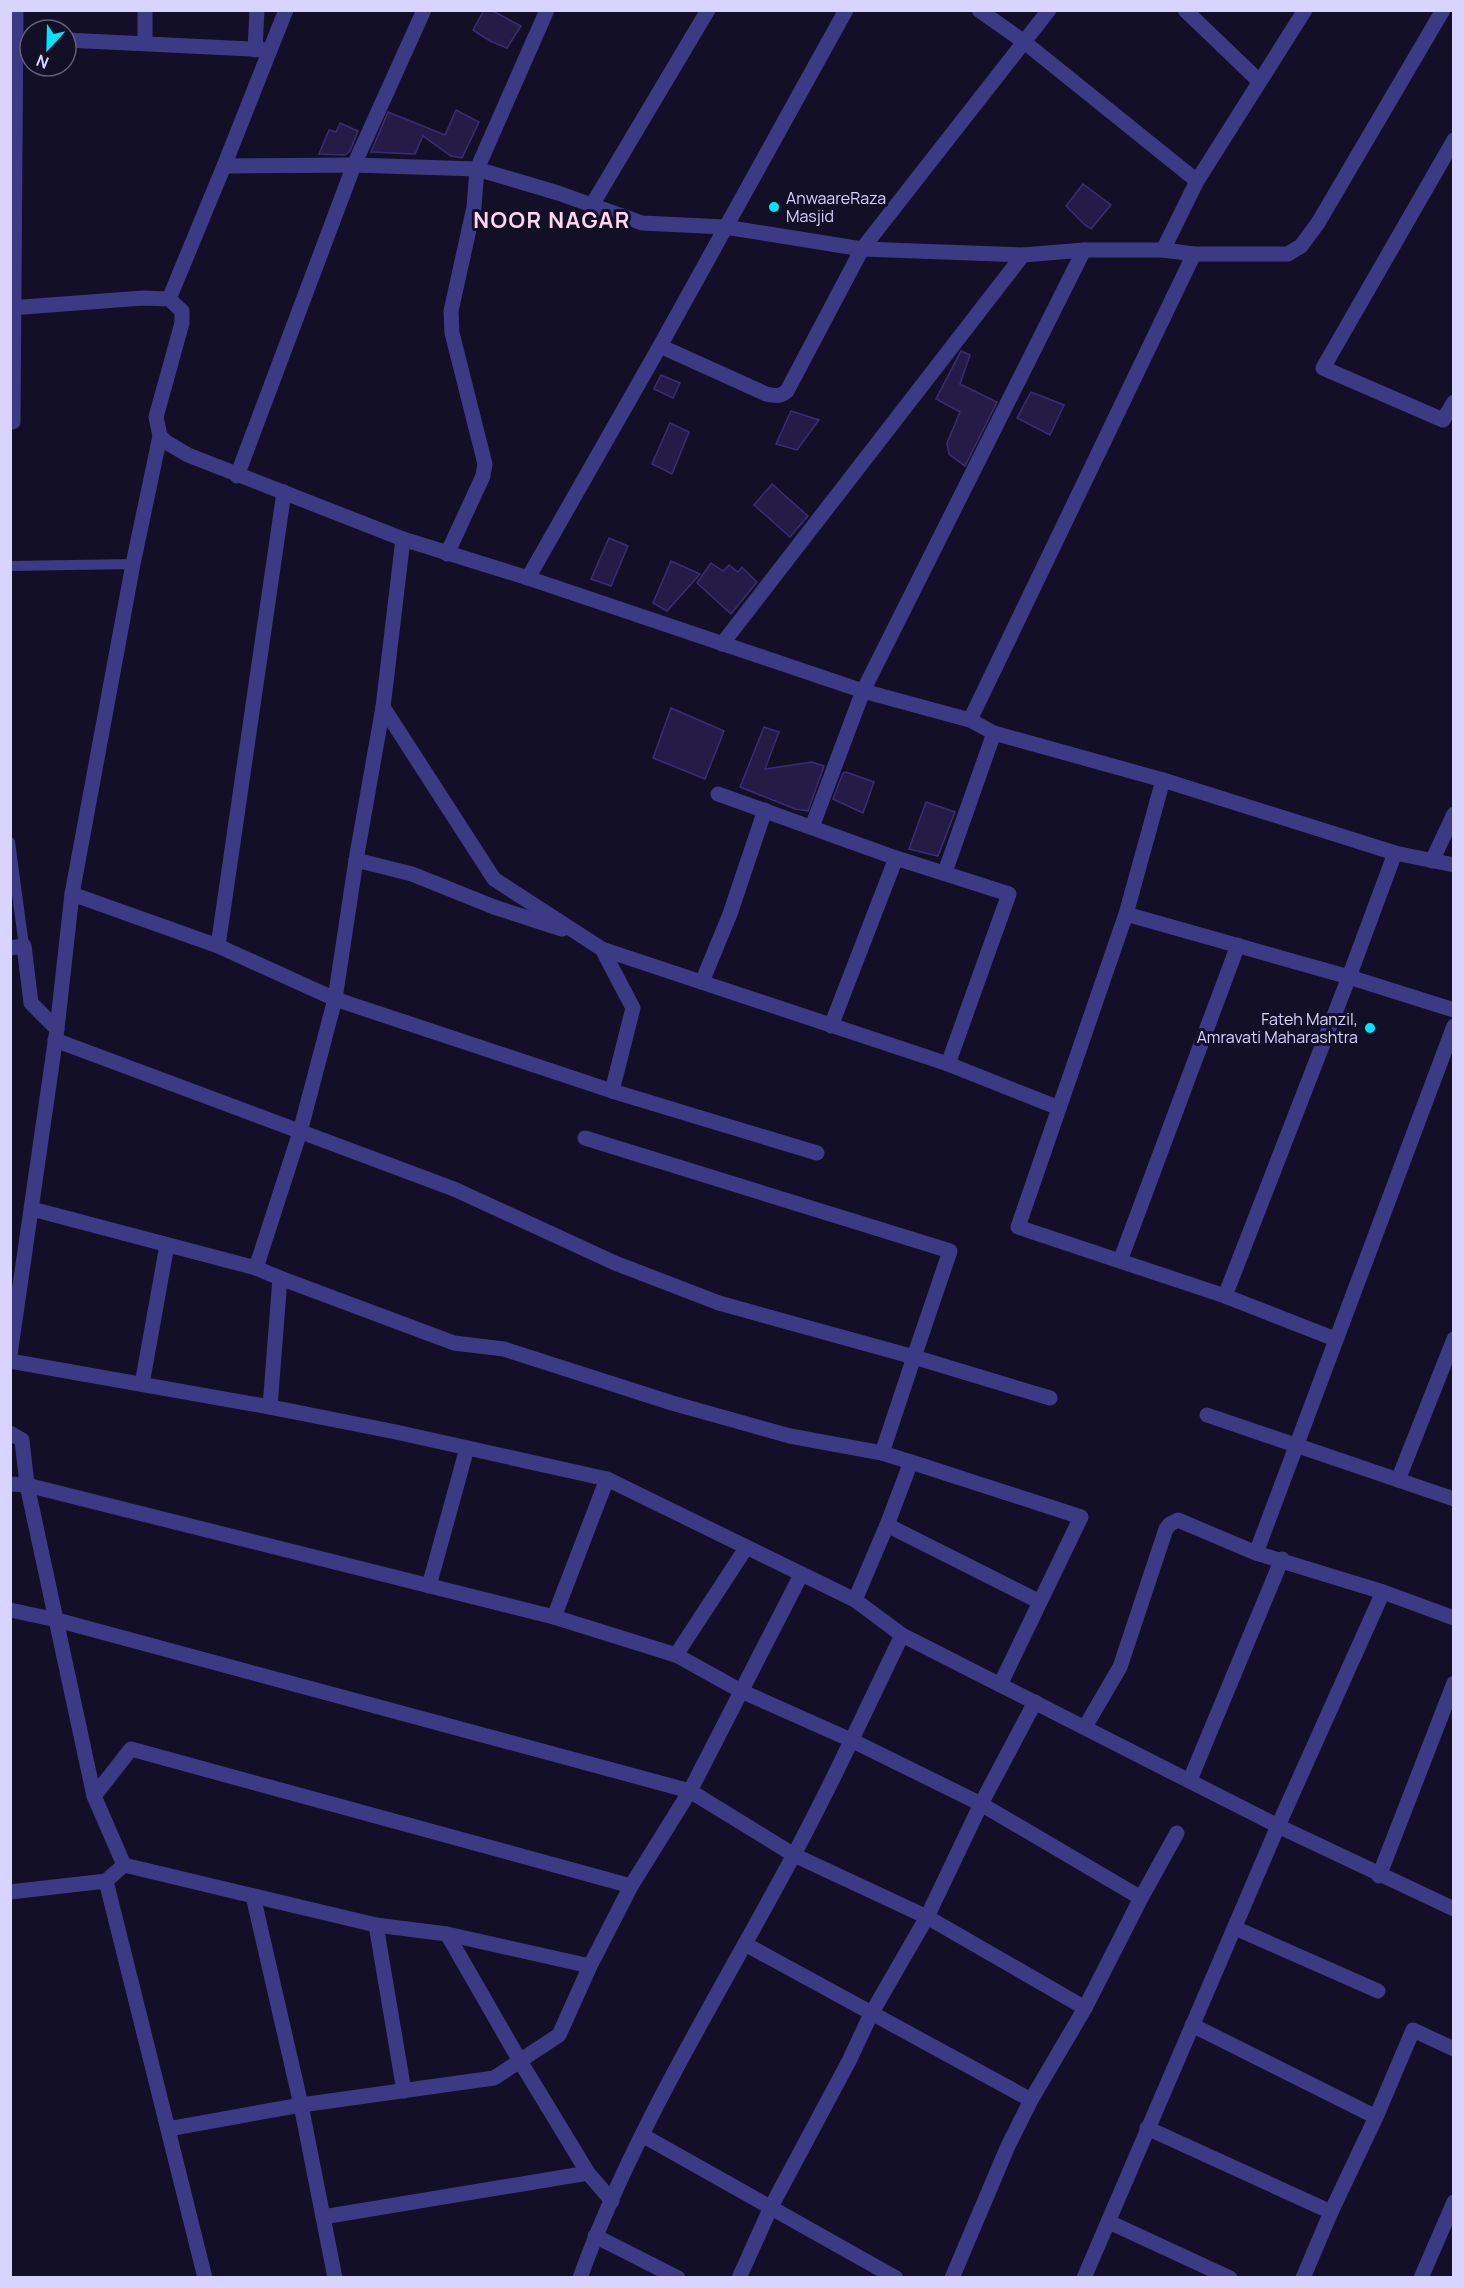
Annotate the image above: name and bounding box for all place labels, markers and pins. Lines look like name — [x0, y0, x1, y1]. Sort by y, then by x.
place label: AnwaareRaza Masjid — [786, 187, 886, 227]
marker: AnwaareRaza Masjid — [767, 200, 781, 214]
place label: Fateh Manzil, Amravati Maharashtra — [1197, 1008, 1358, 1048]
marker: Fateh Manzil, Amravati Maharashtra — [1363, 1021, 1377, 1035]

